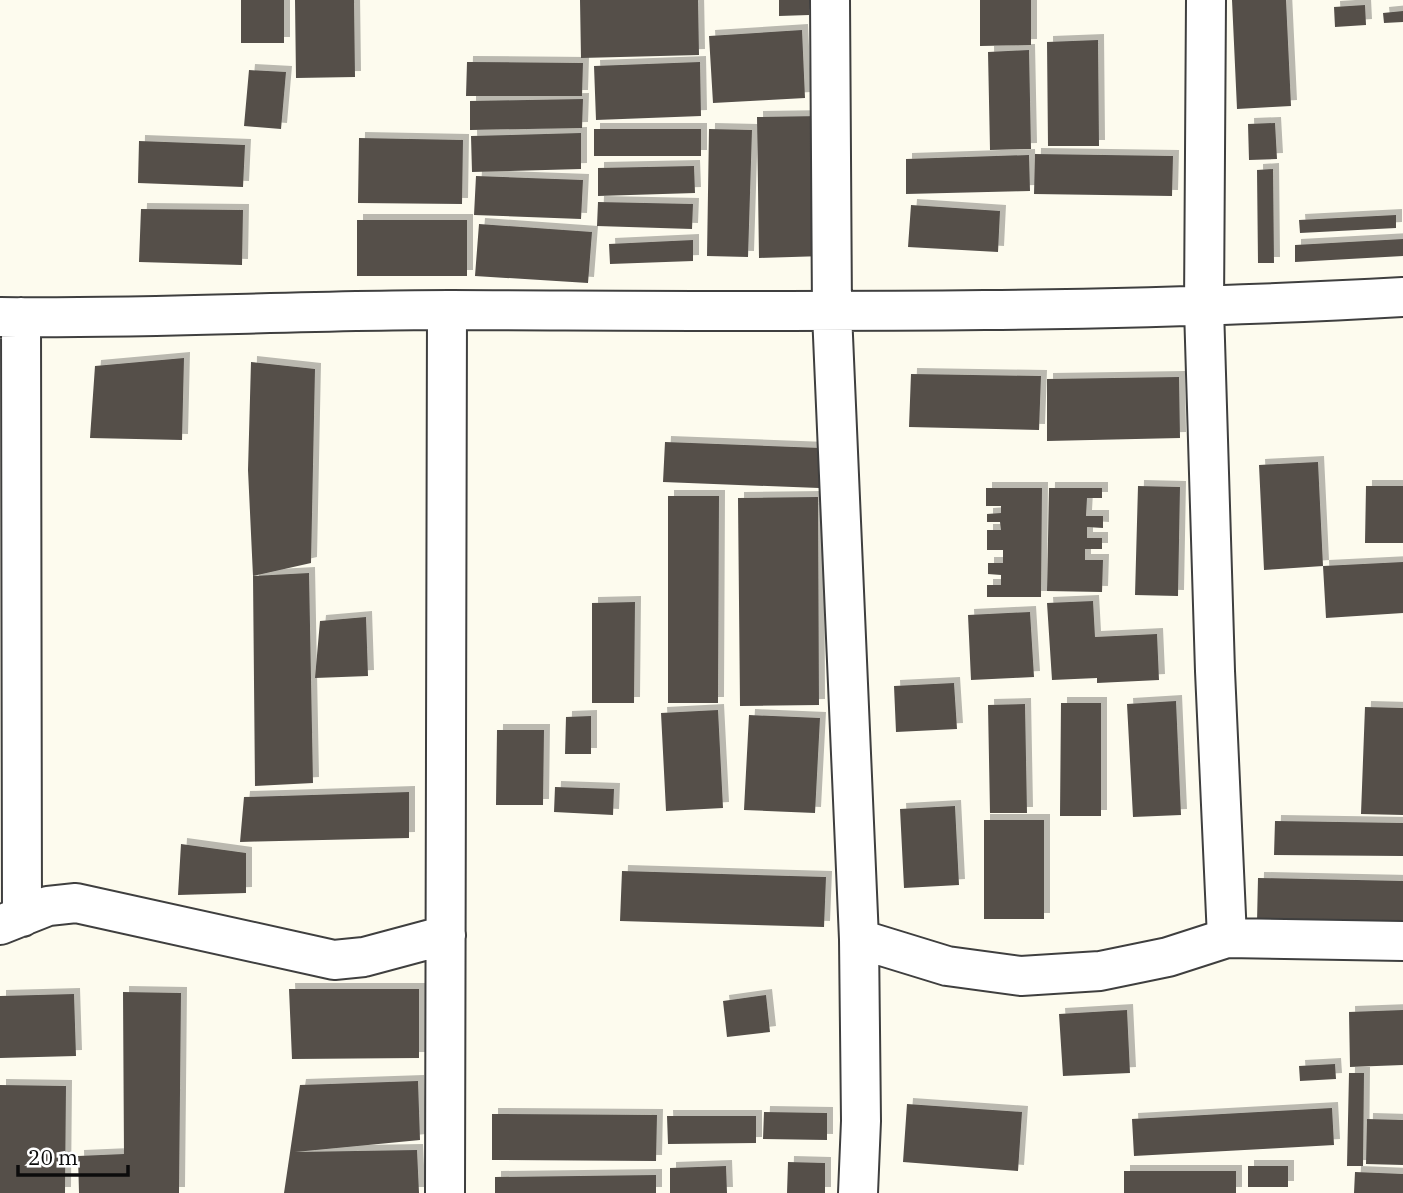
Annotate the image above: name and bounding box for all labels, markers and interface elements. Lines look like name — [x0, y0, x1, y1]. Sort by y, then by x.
scale bar — [18, 1134, 128, 1178]
text: 20 m — [28, 1143, 78, 1171]

